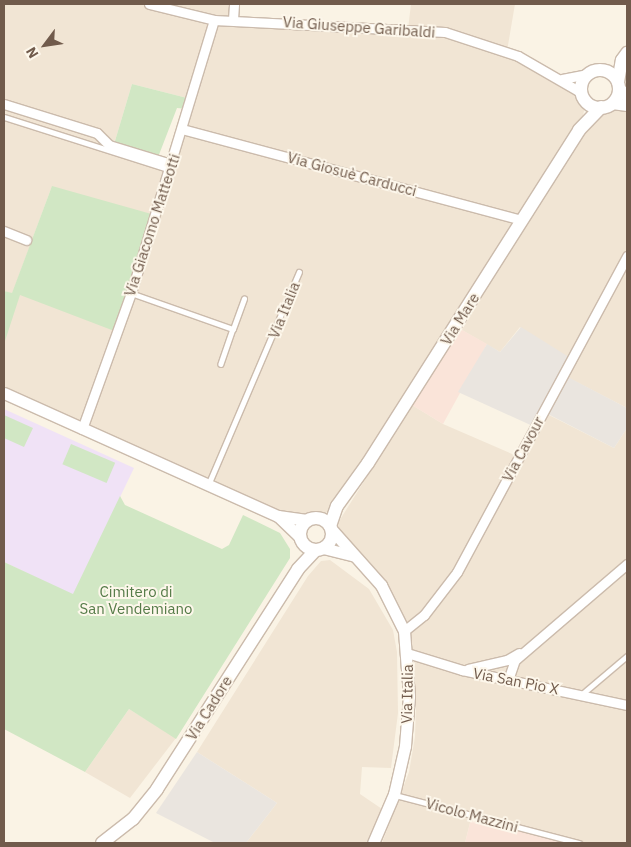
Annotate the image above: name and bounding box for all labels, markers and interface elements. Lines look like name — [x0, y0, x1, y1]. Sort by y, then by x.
street label: Via Giuseppe Garibaldi — [282, 13, 436, 41]
north arrow — [20, 20, 70, 70]
text: N — [22, 44, 42, 62]
street label: Via Giosuè Carducci — [285, 148, 419, 200]
street label: Via Giacomo Matteotti — [120, 151, 184, 299]
street label: Via Italia — [265, 279, 303, 341]
street label: Via Mare — [437, 290, 483, 348]
street label: Via Cavour — [498, 413, 548, 485]
park label: Cimitero di San Vendemiano — [80, 582, 192, 617]
street label: Via Italia — [397, 664, 417, 724]
street label: Via San Pio X — [471, 664, 561, 698]
street label: Via Cadore — [182, 672, 236, 744]
street label: Vicolo Mazzini — [424, 794, 520, 836]

